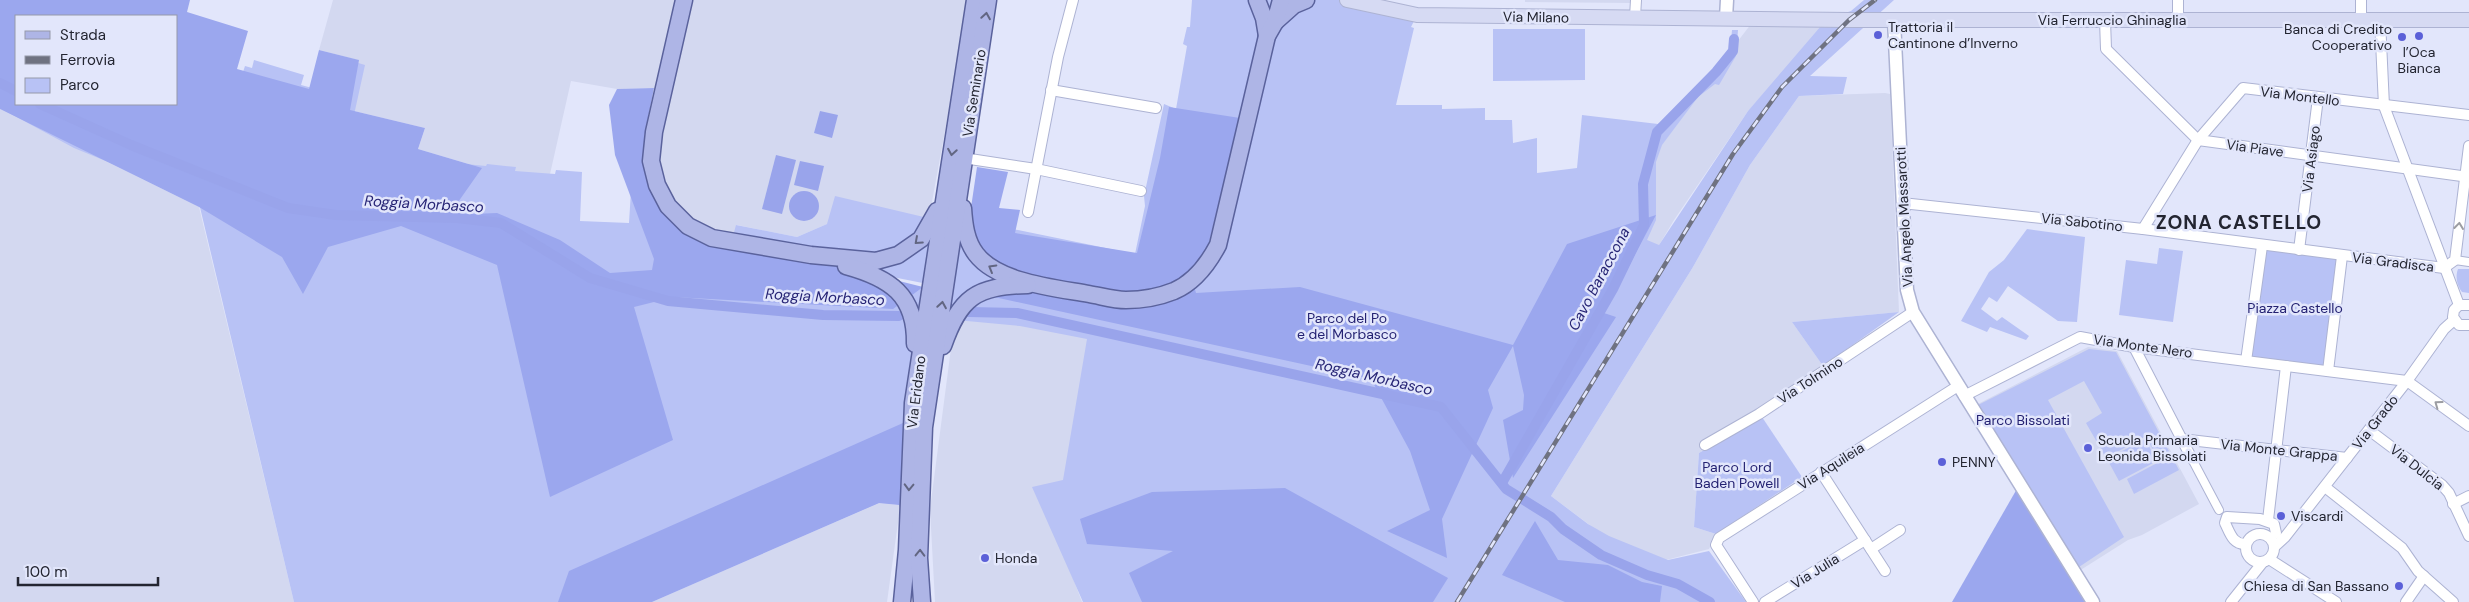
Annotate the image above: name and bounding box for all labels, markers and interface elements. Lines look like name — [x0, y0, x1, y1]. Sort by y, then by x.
street label: Via Milano — [1503, 7, 1569, 27]
street label: Via Ferruccio Ghinaglia — [2038, 11, 2186, 29]
one-way arrow — [980, 12, 991, 20]
legend — [15, 15, 178, 105]
place label: Trattoria il Cantinone d’Inverno — [1888, 18, 2018, 52]
place label: Banca di Credito Cooperativo — [2284, 20, 2392, 54]
text: Strada — [60, 25, 106, 45]
marker: Trattoria il Cantinone d’Inverno — [1872, 29, 1884, 41]
marker: l’Oca Bianca — [2413, 30, 2425, 42]
marker: Banca di Credito Cooperativo — [2396, 31, 2408, 43]
place label: l’Oca Bianca — [2397, 43, 2441, 77]
street label: Via Seminario — [958, 48, 990, 138]
text: Ferrovia — [60, 50, 115, 70]
text: Parco — [60, 75, 99, 95]
street label: Via Montello — [2259, 82, 2341, 110]
street label: Via Asiago — [2298, 125, 2324, 193]
street label: Via Piave — [2225, 135, 2285, 161]
street label: Via Angelo Massarotti — [1891, 146, 1917, 288]
one-way arrow — [947, 148, 957, 156]
water label: Roggia Morbasco — [364, 191, 484, 217]
street label: Via Sabotino — [2040, 209, 2124, 235]
district label: ZONA CASTELLO — [2156, 210, 2322, 235]
one-way arrow — [2453, 222, 2464, 230]
water label: Cavo Baraccona — [1563, 224, 1635, 334]
one-way arrow — [914, 235, 923, 244]
street label: Via Gradisca — [2351, 248, 2435, 276]
one-way arrow — [989, 264, 998, 274]
water label: Roggia Morbasco — [765, 284, 885, 310]
park label: Piazza Castello — [2247, 299, 2343, 317]
one-way arrow — [936, 300, 946, 309]
park label: Parco del Po e del Morbasco — [1297, 309, 1397, 343]
street label: Via Monte Nero — [2092, 330, 2194, 362]
street label: Via Tolmino — [1774, 352, 1846, 408]
water label: Roggia Morbasco — [1313, 354, 1435, 400]
street label: Via Eridano — [903, 355, 929, 429]
street label: Via Grado — [2348, 391, 2402, 453]
one-way arrow — [2435, 401, 2444, 409]
park label: Parco Bissolati — [1976, 411, 2070, 429]
place label: Scuola Primaria Leonida Bissolati — [2098, 431, 2206, 465]
street label: Via Monte Grappa — [2220, 435, 2338, 465]
street label: Via Aquileia — [1794, 438, 1868, 494]
street label: Via Dulcia — [2386, 440, 2448, 494]
marker: Scuola Primaria Leonida Bissolati — [2082, 442, 2094, 454]
place label: PENNY — [1952, 453, 1996, 471]
marker: PENNY — [1936, 456, 1948, 468]
park label: Parco Lord Baden Powell — [1695, 458, 1779, 492]
one-way arrow — [903, 483, 914, 491]
place label: Viscardi — [2291, 507, 2343, 525]
marker: Viscardi — [2275, 510, 2287, 522]
one-way arrow — [914, 549, 925, 557]
place label: Honda — [995, 549, 1037, 567]
street label: Via Julia — [1788, 549, 1842, 593]
marker: Honda — [979, 552, 991, 564]
scale bar — [18, 554, 158, 586]
text: 100 m — [25, 562, 68, 582]
place label: Chiesa di San Bassano — [2244, 577, 2389, 595]
marker: Chiesa di San Bassano — [2393, 580, 2405, 592]

